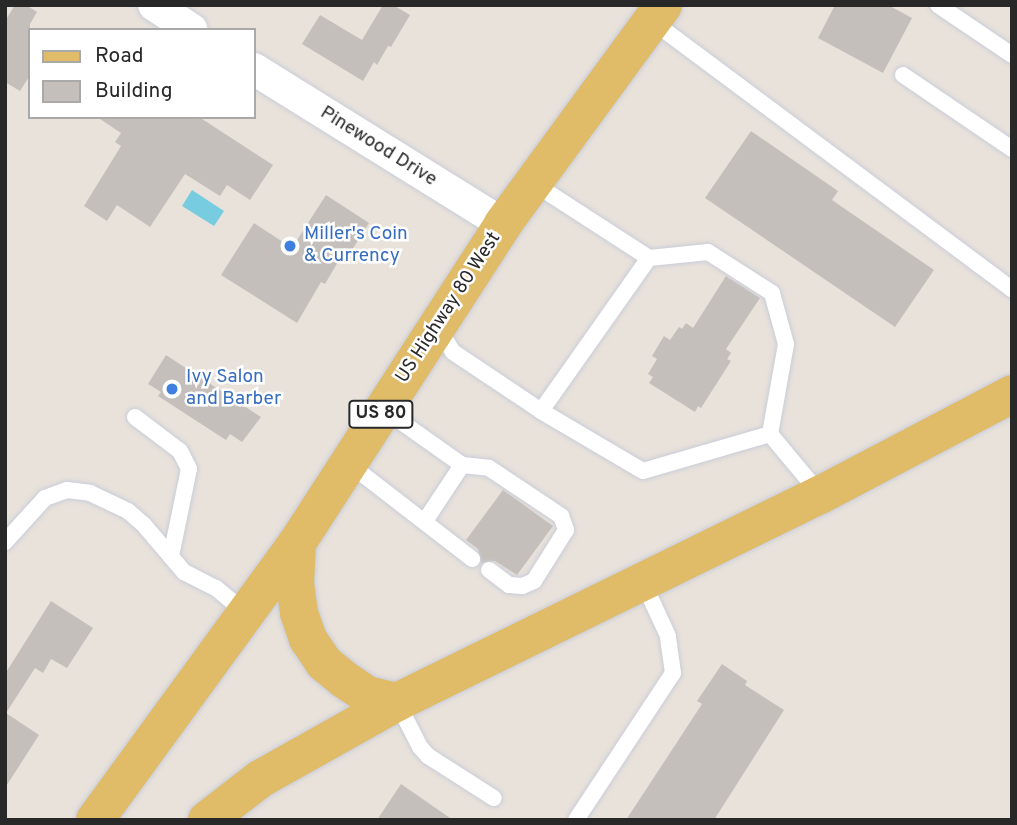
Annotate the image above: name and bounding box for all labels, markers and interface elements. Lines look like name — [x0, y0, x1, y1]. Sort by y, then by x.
legend — [28, 28, 256, 119]
text: Road — [95, 43, 144, 70]
text: Building — [95, 78, 173, 105]
street label: Pinewood Drive — [315, 102, 441, 192]
place label: Miller's Coin & Currency — [304, 224, 408, 268]
street label: US Highway 80 West — [392, 228, 506, 388]
marker: Miller's Coin & Currency — [282, 238, 298, 254]
place label: Ivy Salon and Barber — [186, 367, 281, 411]
marker: Ivy Salon and Barber — [164, 381, 180, 397]
road number: US 80 — [348, 400, 414, 428]

